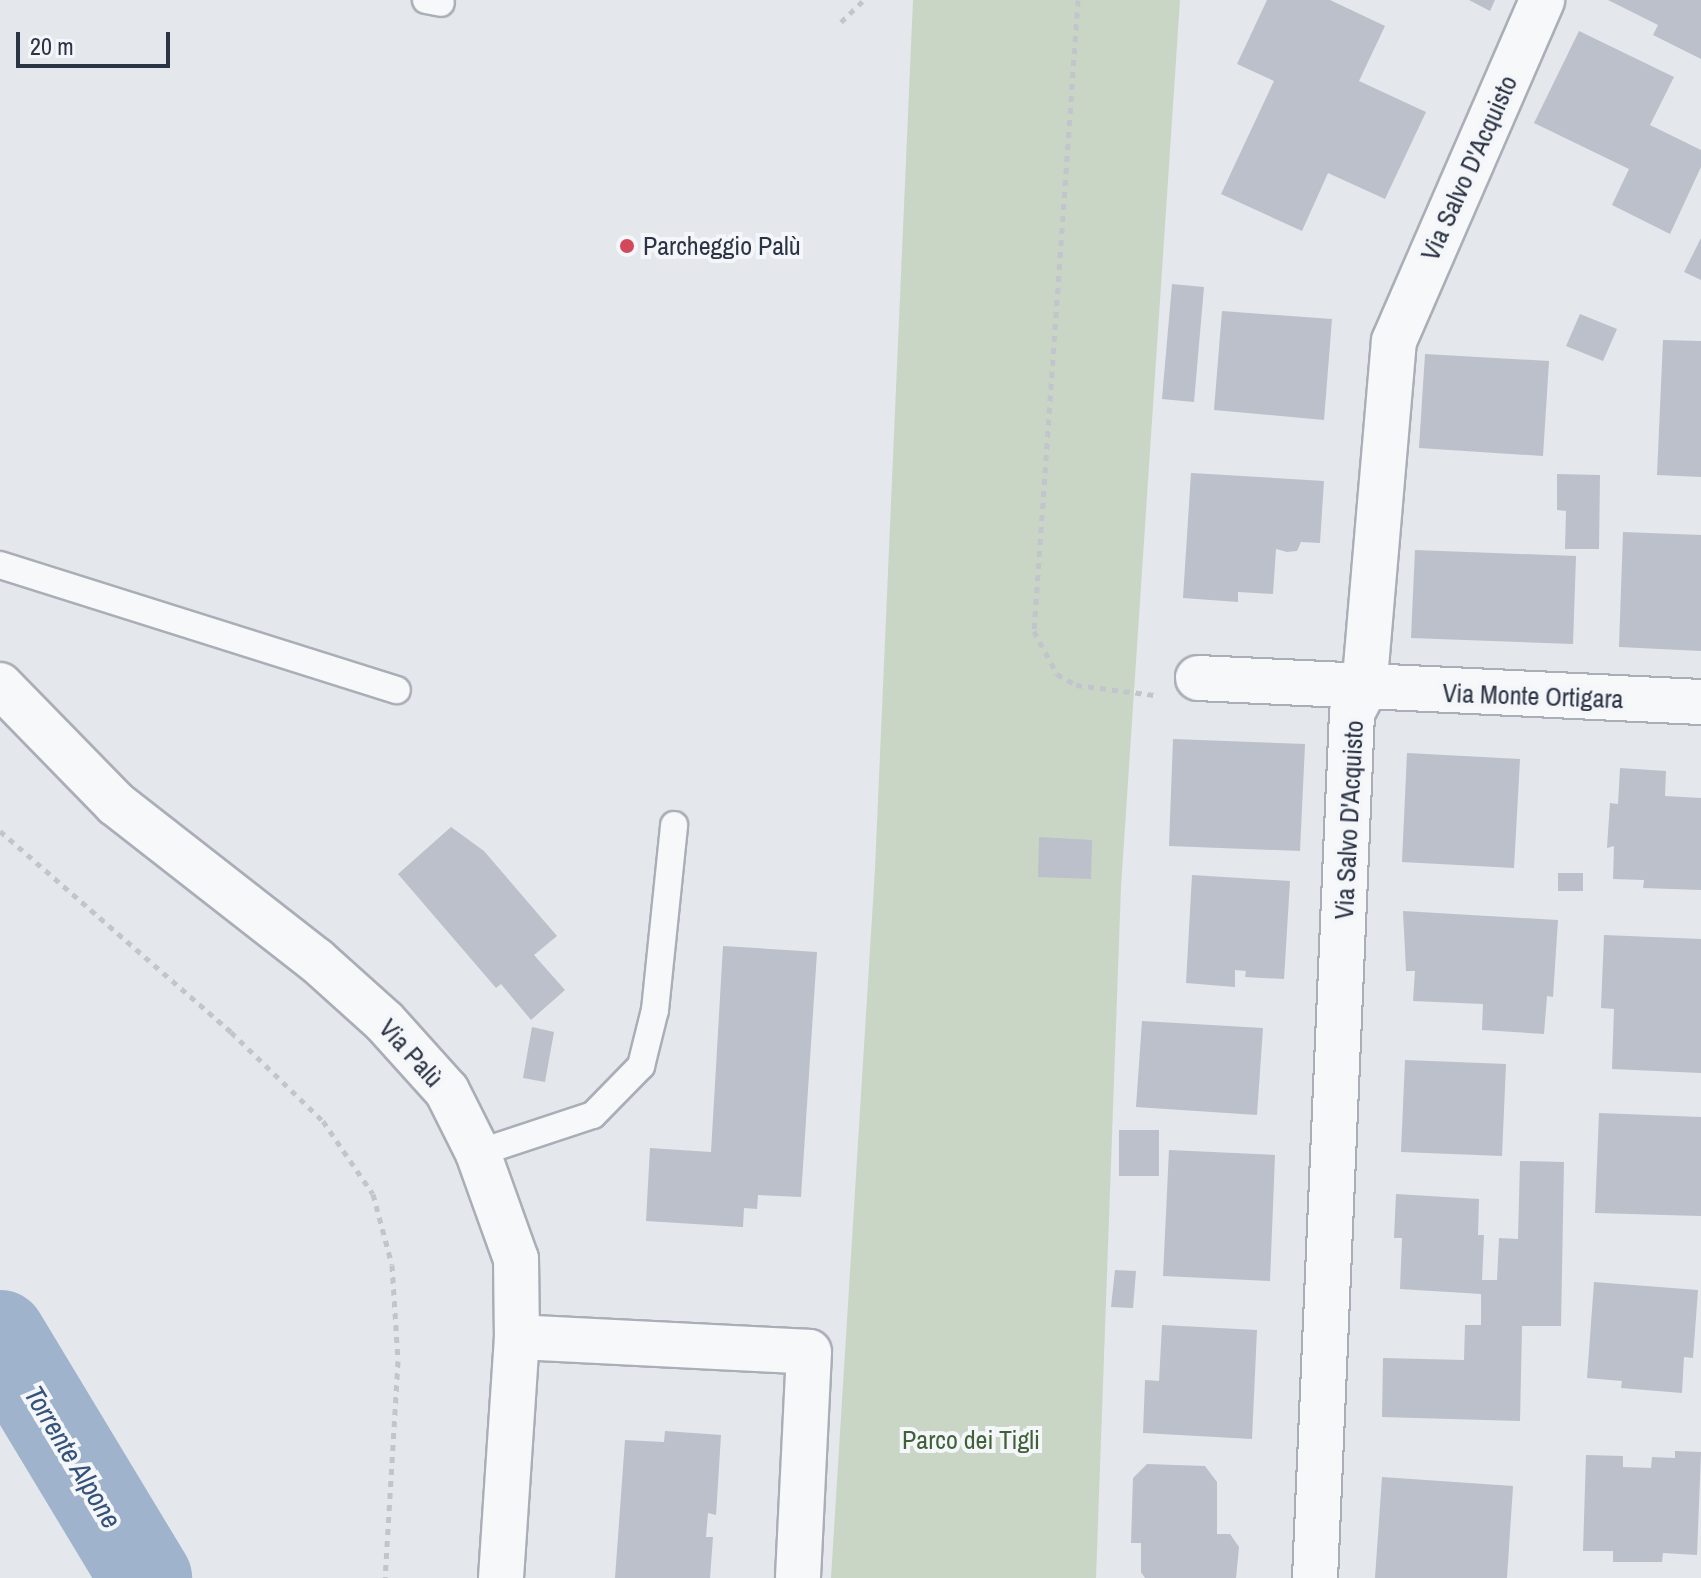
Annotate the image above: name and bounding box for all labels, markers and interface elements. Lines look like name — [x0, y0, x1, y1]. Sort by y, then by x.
scale bar — [20, 16, 174, 66]
text: 20 m — [30, 30, 74, 62]
street label: Via Salvo D'Acquisto — [1414, 71, 1524, 265]
place label: Parcheggio Palù — [643, 230, 801, 262]
marker: Parcheggio Palù — [618, 237, 636, 255]
street label: Via Monte Ortigara — [1442, 677, 1624, 715]
street label: Via Salvo D'Acquisto — [1328, 720, 1370, 920]
street label: Via Palù — [373, 1013, 449, 1093]
water label: Torrente Alpone — [17, 1379, 129, 1535]
park label: Parco dei Tigli — [902, 1424, 1040, 1456]

